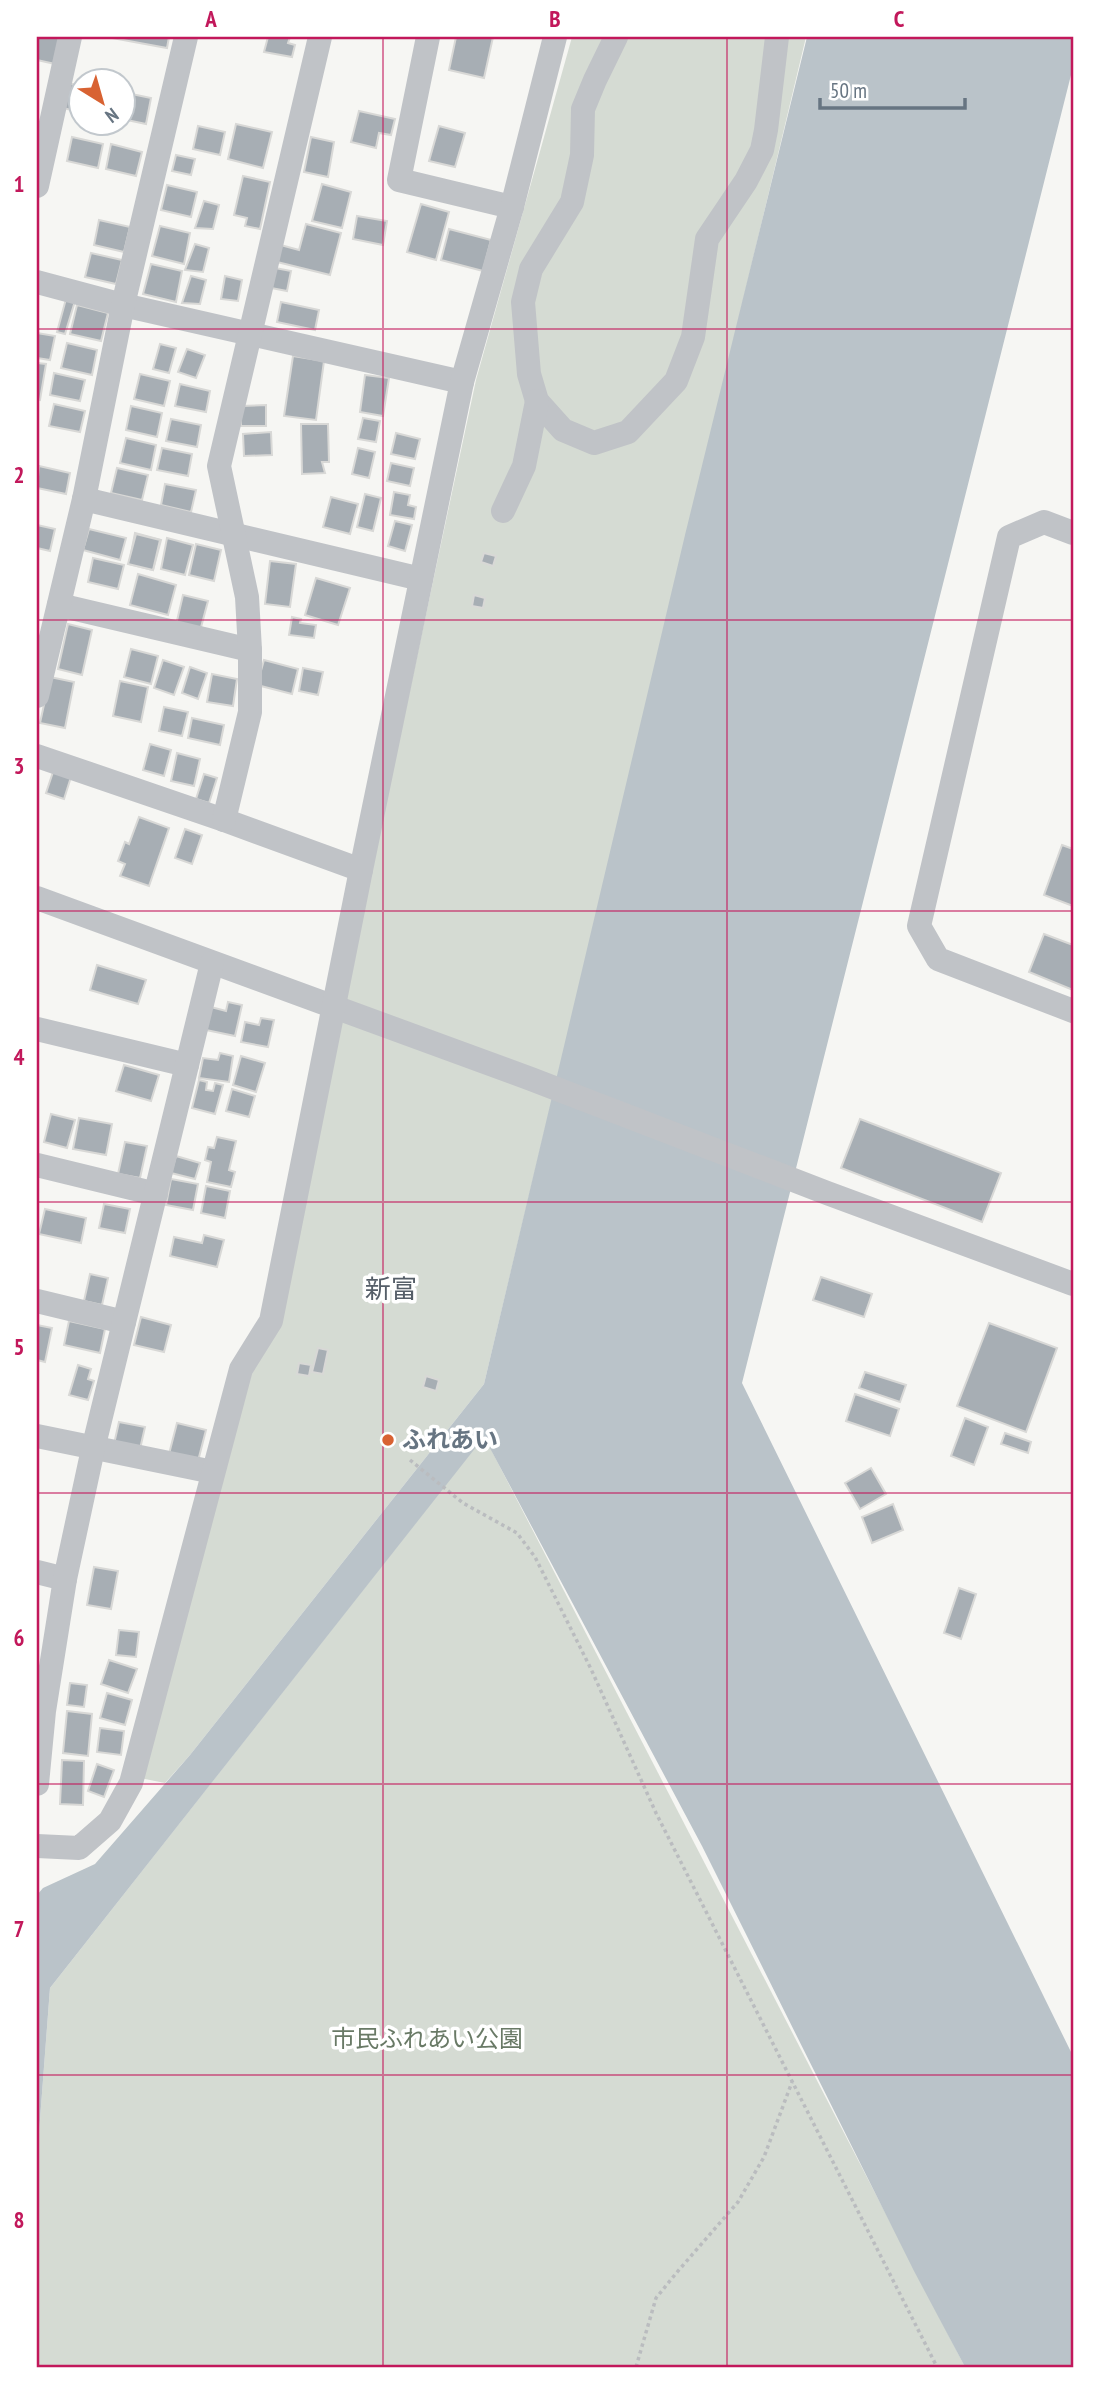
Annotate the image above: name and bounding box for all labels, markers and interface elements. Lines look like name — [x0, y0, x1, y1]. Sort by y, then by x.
text: A — [204, 4, 217, 33]
text: B — [549, 4, 561, 33]
text: C — [894, 4, 905, 33]
north arrow — [66, 66, 136, 136]
scale bar — [820, 66, 965, 110]
text: 50 m — [830, 77, 867, 104]
text: N — [101, 103, 124, 128]
text: 1 — [14, 169, 25, 198]
text: 2 — [14, 460, 25, 489]
text: 3 — [14, 751, 25, 780]
text: 4 — [14, 1042, 25, 1071]
district label: 新富 — [365, 1272, 417, 1305]
text: 5 — [14, 1332, 25, 1361]
place label: ふれあい — [402, 1424, 498, 1455]
marker: ふれあい — [380, 1432, 396, 1448]
text: 6 — [14, 1623, 25, 1652]
text: 7 — [14, 1914, 25, 1943]
park label: 市民ふれあい公園 — [331, 2023, 523, 2054]
text: 8 — [14, 2205, 25, 2234]

